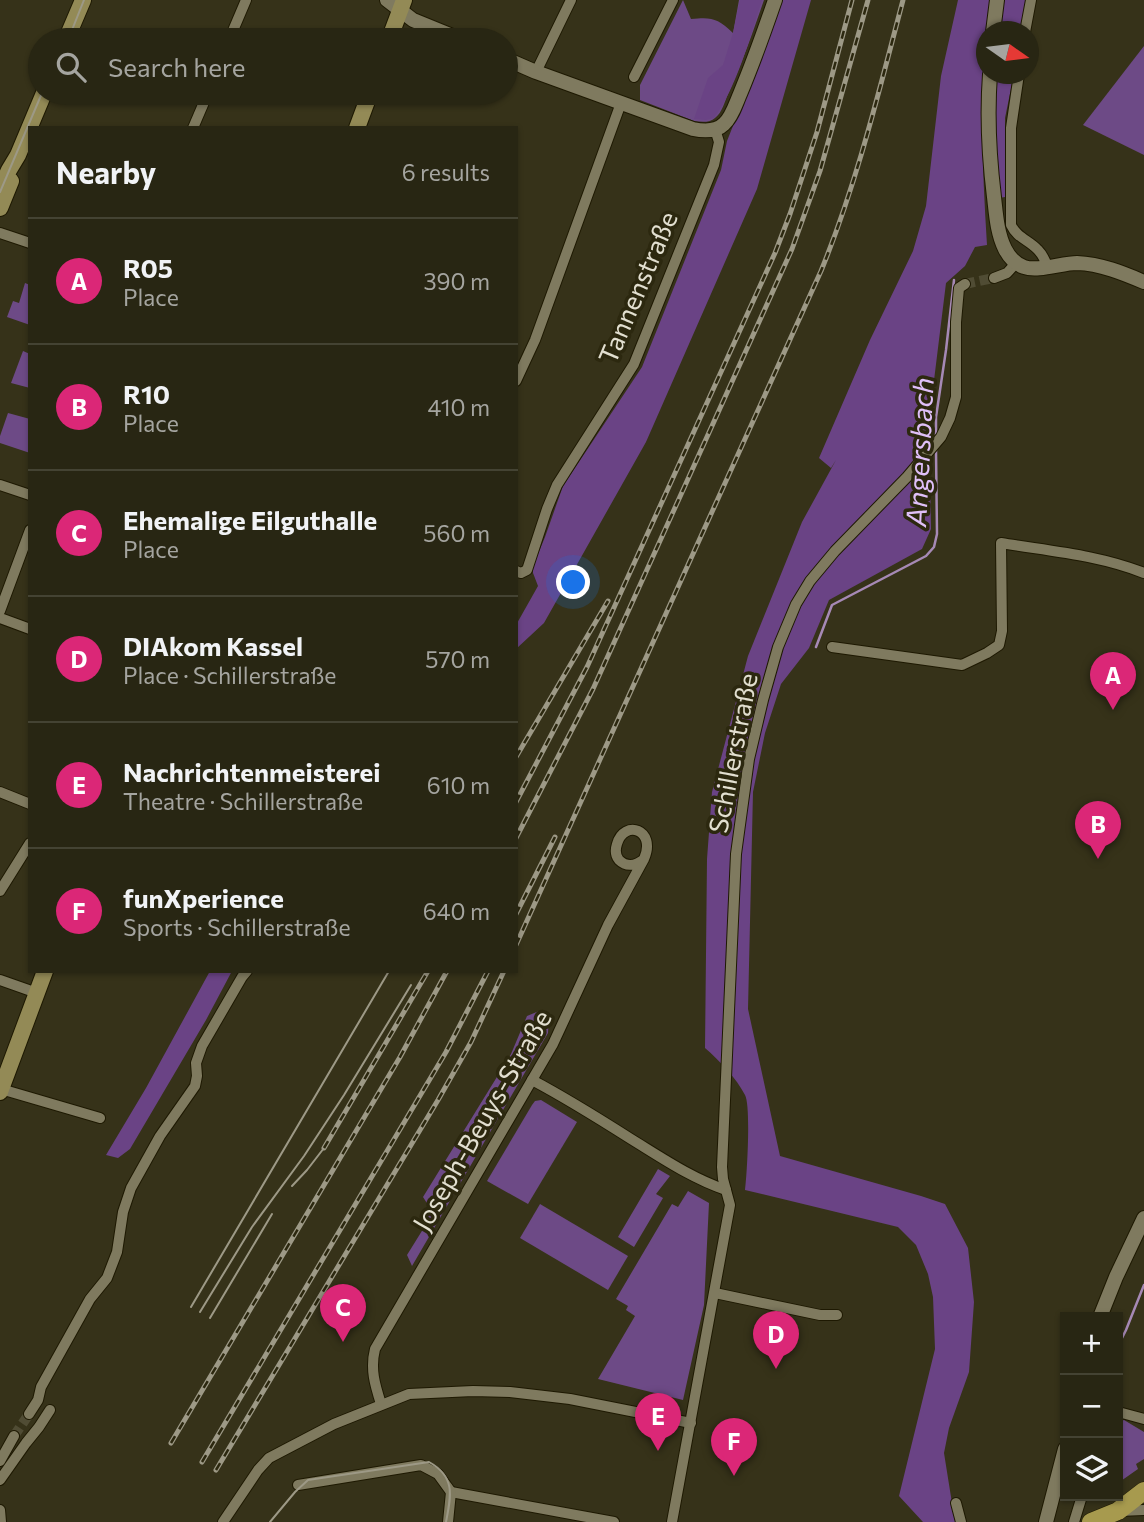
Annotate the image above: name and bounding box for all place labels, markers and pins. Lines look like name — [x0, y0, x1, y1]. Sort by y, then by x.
pin: A — [1090, 652, 1136, 710]
pin: B — [1075, 801, 1121, 859]
pin: C — [320, 1284, 366, 1342]
pin: D — [753, 1311, 799, 1369]
pin: E — [635, 1393, 681, 1451]
pin: F — [711, 1418, 757, 1476]

